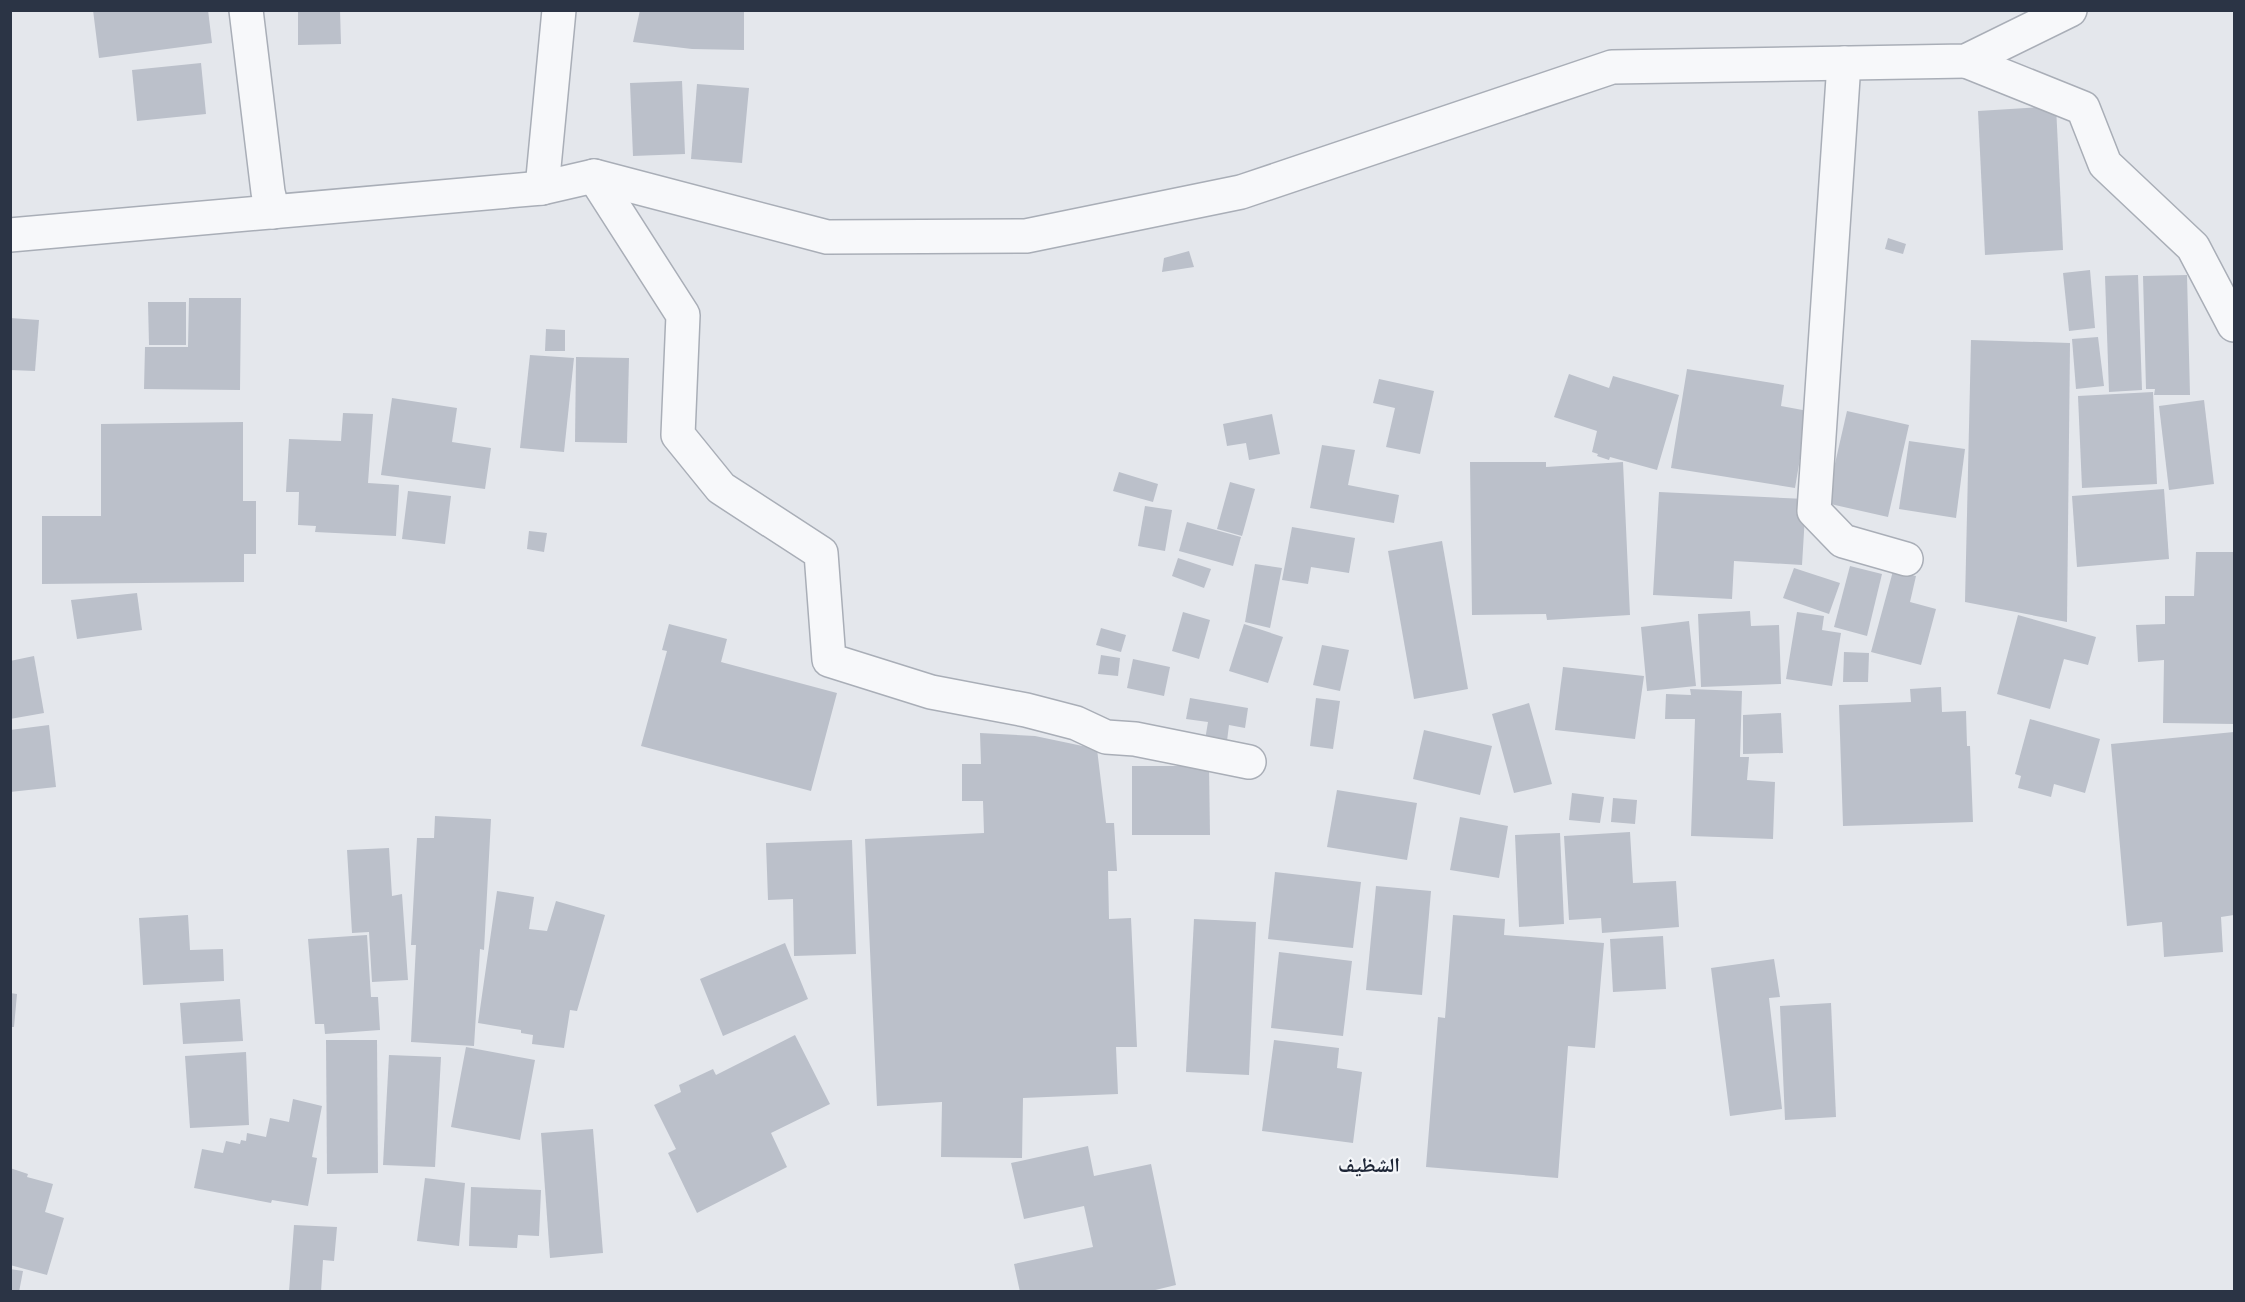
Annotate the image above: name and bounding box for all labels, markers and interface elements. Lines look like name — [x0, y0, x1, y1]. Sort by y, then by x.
district label: الشظيف — [1338, 1152, 1400, 1178]

